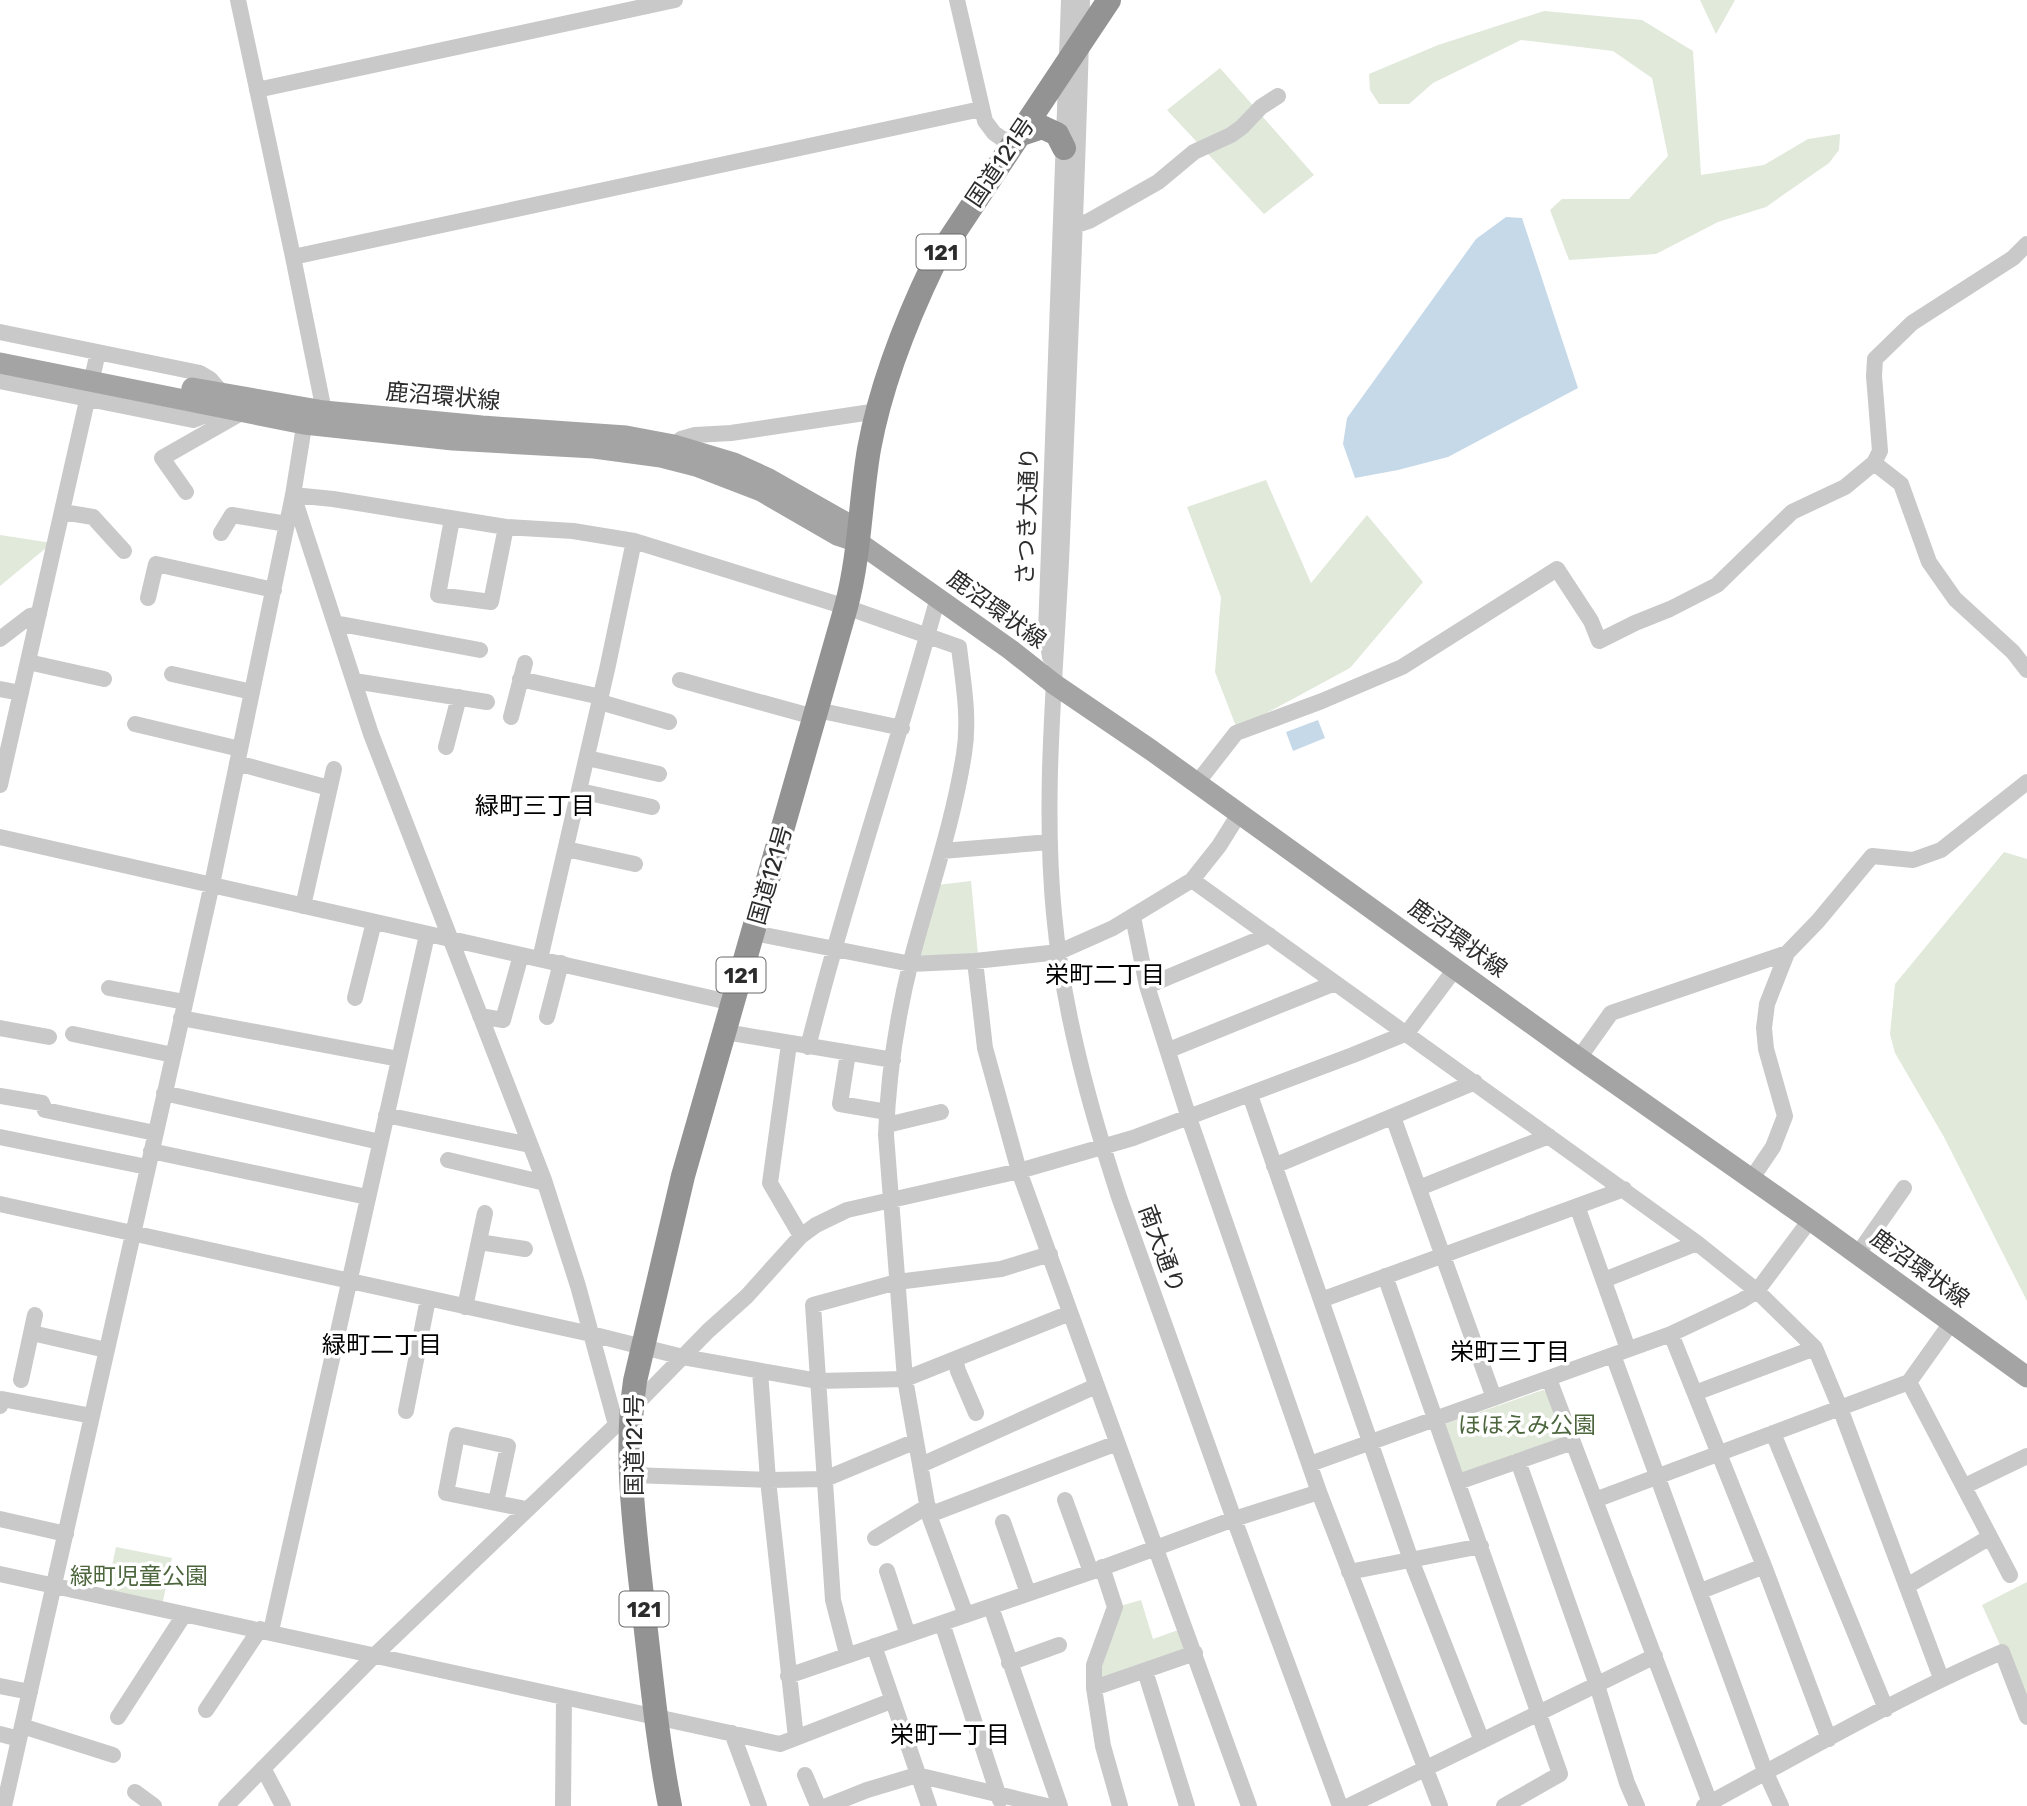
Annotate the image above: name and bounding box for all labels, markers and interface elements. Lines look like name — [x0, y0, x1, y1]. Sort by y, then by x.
street label: 国道121号 — [960, 112, 1040, 212]
road number: 121 — [916, 234, 965, 270]
street label: 鹿沼環状線 — [384, 377, 502, 415]
street label: さつき大通り — [1011, 447, 1043, 585]
street label: 鹿沼環状線 — [942, 564, 1052, 654]
district label: 緑町三丁目 — [475, 792, 595, 820]
street label: 国道121号 — [742, 822, 798, 928]
street label: 鹿沼環状線 — [1403, 893, 1513, 983]
road number: 121 — [716, 958, 766, 992]
district label: 栄町二丁目 — [1045, 961, 1165, 989]
street label: 南大通り — [1133, 1201, 1191, 1297]
street label: 鹿沼環状線 — [1865, 1223, 1975, 1313]
district label: 緑町二丁目 — [322, 1331, 442, 1359]
district label: 栄町三丁目 — [1450, 1338, 1570, 1366]
street label: 国道121号 — [620, 1394, 648, 1496]
park label: ほほえみ公園 — [1458, 1411, 1596, 1439]
park label: 緑町児童公園 — [70, 1562, 208, 1590]
road number: 121 — [620, 1592, 668, 1626]
district label: 栄町一丁目 — [890, 1721, 1010, 1749]

